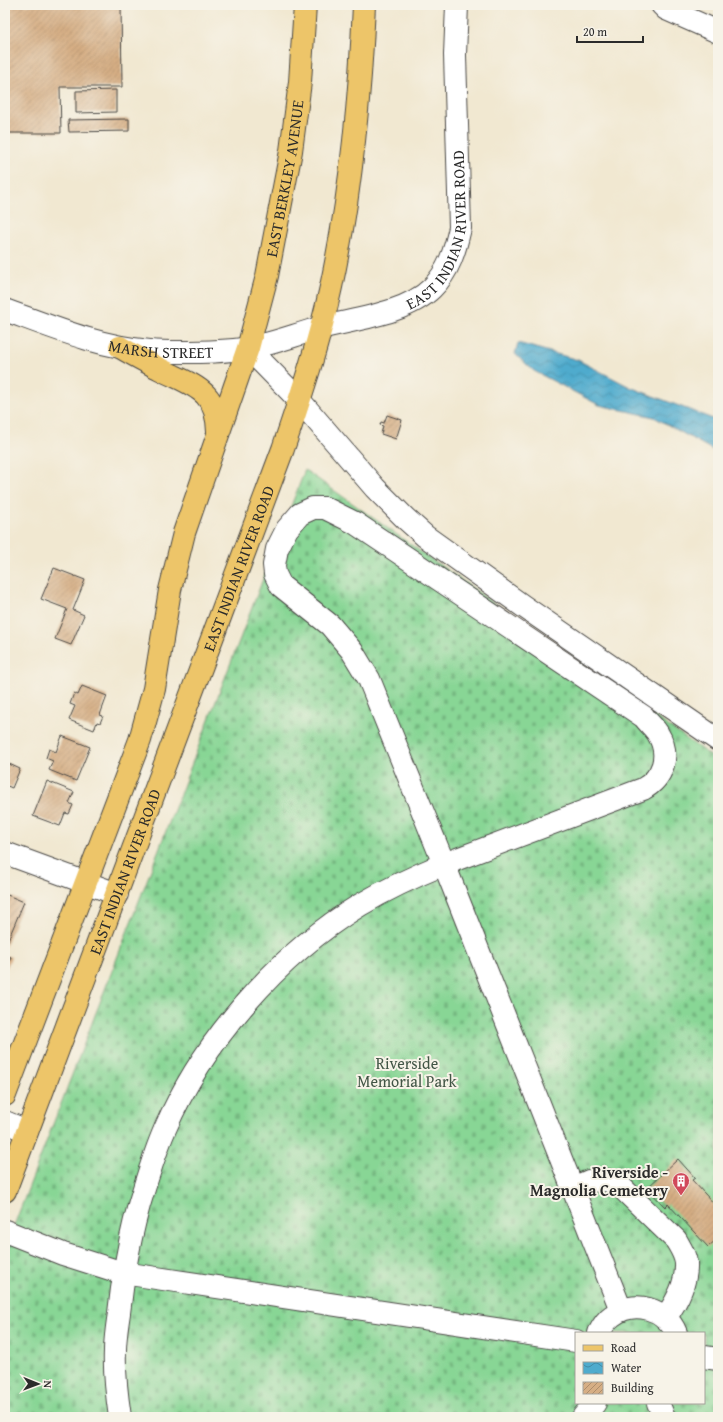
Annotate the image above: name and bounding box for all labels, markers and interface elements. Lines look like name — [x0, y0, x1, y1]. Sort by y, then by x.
scale bar — [577, 18, 643, 44]
text: 20 m — [583, 23, 607, 40]
street label: EAST BERKLEY AVENUE — [259, 98, 310, 259]
street label: EAST INDIAN RIVER ROAD — [402, 149, 473, 315]
street label: MARSH STREET — [106, 333, 214, 364]
street label: EAST INDIAN RIVER ROAD — [196, 482, 280, 655]
street label: EAST INDIAN RIVER ROAD — [83, 785, 167, 958]
park label: Riverside Memorial Park — [357, 1051, 458, 1093]
place label: Riverside - Magnolia Cemetery — [530, 1160, 669, 1202]
building icon: Riverside - Magnolia Cemetery — [671, 1171, 691, 1196]
legend — [575, 1332, 705, 1404]
text: Road — [611, 1339, 637, 1356]
text: Water — [611, 1359, 641, 1376]
north arrow — [18, 1364, 58, 1404]
text: Building — [611, 1379, 654, 1396]
text: N — [40, 1380, 56, 1389]

